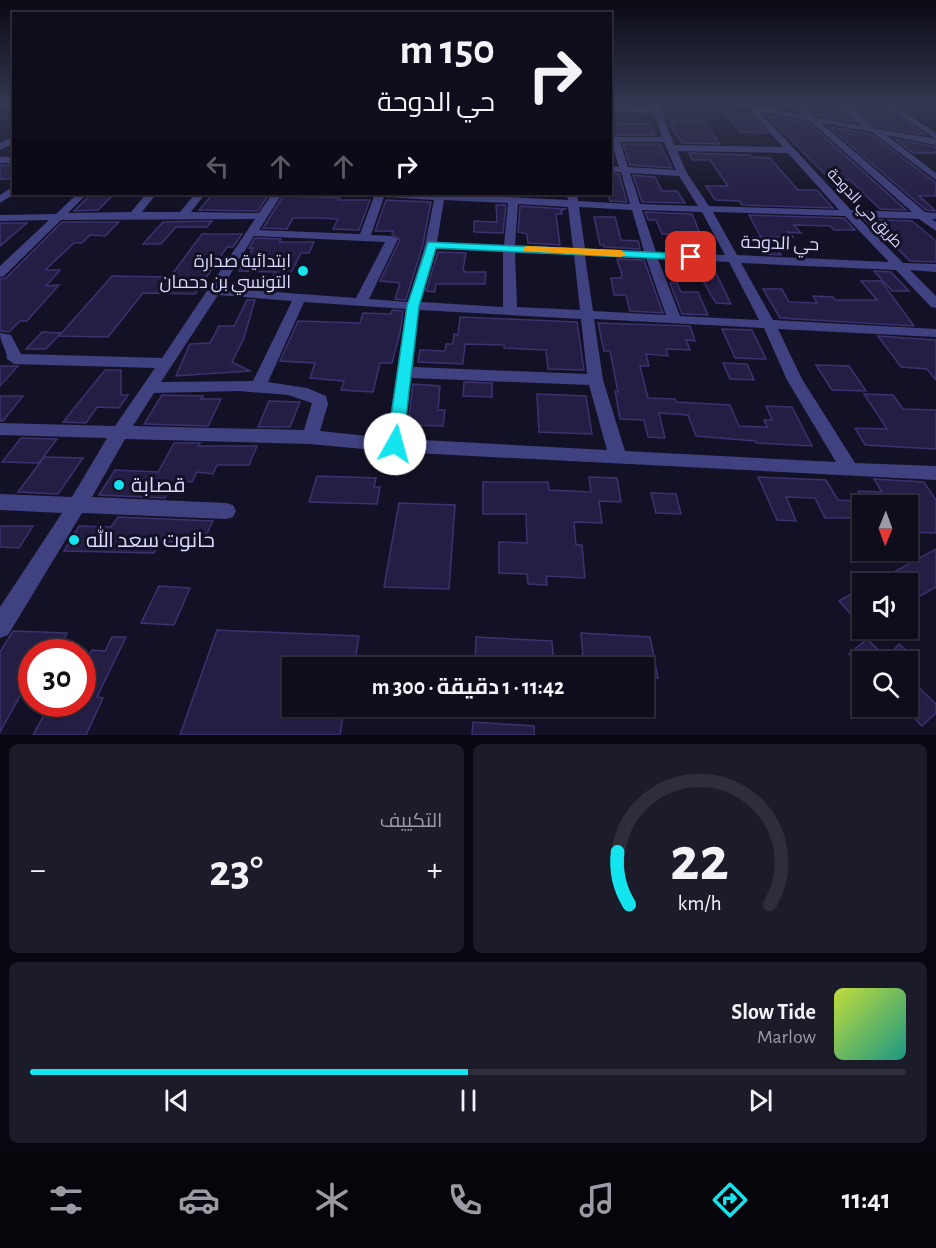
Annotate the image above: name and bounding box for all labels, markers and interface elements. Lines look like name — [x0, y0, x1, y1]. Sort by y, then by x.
text: 150 m — [400, 29, 495, 71]
icon: right — [516, 36, 594, 114]
text: حي الدوحة — [377, 89, 495, 116]
icon: left — [201, 150, 234, 183]
icon: ahead — [264, 150, 297, 183]
icon: ahead — [327, 150, 360, 183]
icon: right — [390, 150, 423, 183]
street label: طريق حي الدوحة — [821, 166, 905, 254]
pin — [665, 231, 716, 282]
street label: حي الدوحة — [740, 234, 820, 258]
icon: arrive — [674, 240, 707, 273]
place label: ابتدائية صدارة التونسي بن دحمان — [160, 253, 291, 295]
marker: ابتدائية صدارة التونسي بن دحمان — [296, 264, 310, 278]
position arrow — [363, 412, 427, 476]
place label: قصابة — [131, 475, 186, 496]
marker: قصابة — [112, 478, 126, 492]
north arrow — [852, 495, 918, 561]
map controls — [852, 495, 918, 717]
place label: حانوت سعد الله — [86, 526, 215, 552]
marker: حانوت سعد الله — [67, 533, 81, 547]
button: sound — [852, 573, 918, 639]
speed limit sign: 30 — [18, 639, 96, 717]
button: search — [852, 651, 918, 717]
text: 11:42 · 1 دقيقة · 300 m — [372, 676, 564, 698]
text: التكييف — [380, 811, 443, 831]
text: 22 — [670, 829, 729, 891]
text: 23° — [209, 849, 263, 894]
text: − — [30, 854, 46, 887]
text: + — [427, 854, 443, 887]
text: km/h — [678, 894, 722, 915]
text: Slow Tide — [731, 1001, 816, 1023]
text: Marlow — [757, 1027, 816, 1047]
icon: previous — [160, 1084, 193, 1117]
icon: pause — [452, 1084, 485, 1117]
icon: next — [744, 1084, 777, 1117]
icon: filters — [45, 1179, 87, 1221]
icon: car — [178, 1179, 220, 1221]
icon: climate — [311, 1179, 353, 1221]
icon: phone — [444, 1179, 486, 1221]
icon: music — [576, 1179, 618, 1221]
icon: directions — [709, 1179, 751, 1221]
text: 11:41 — [842, 1186, 891, 1213]

